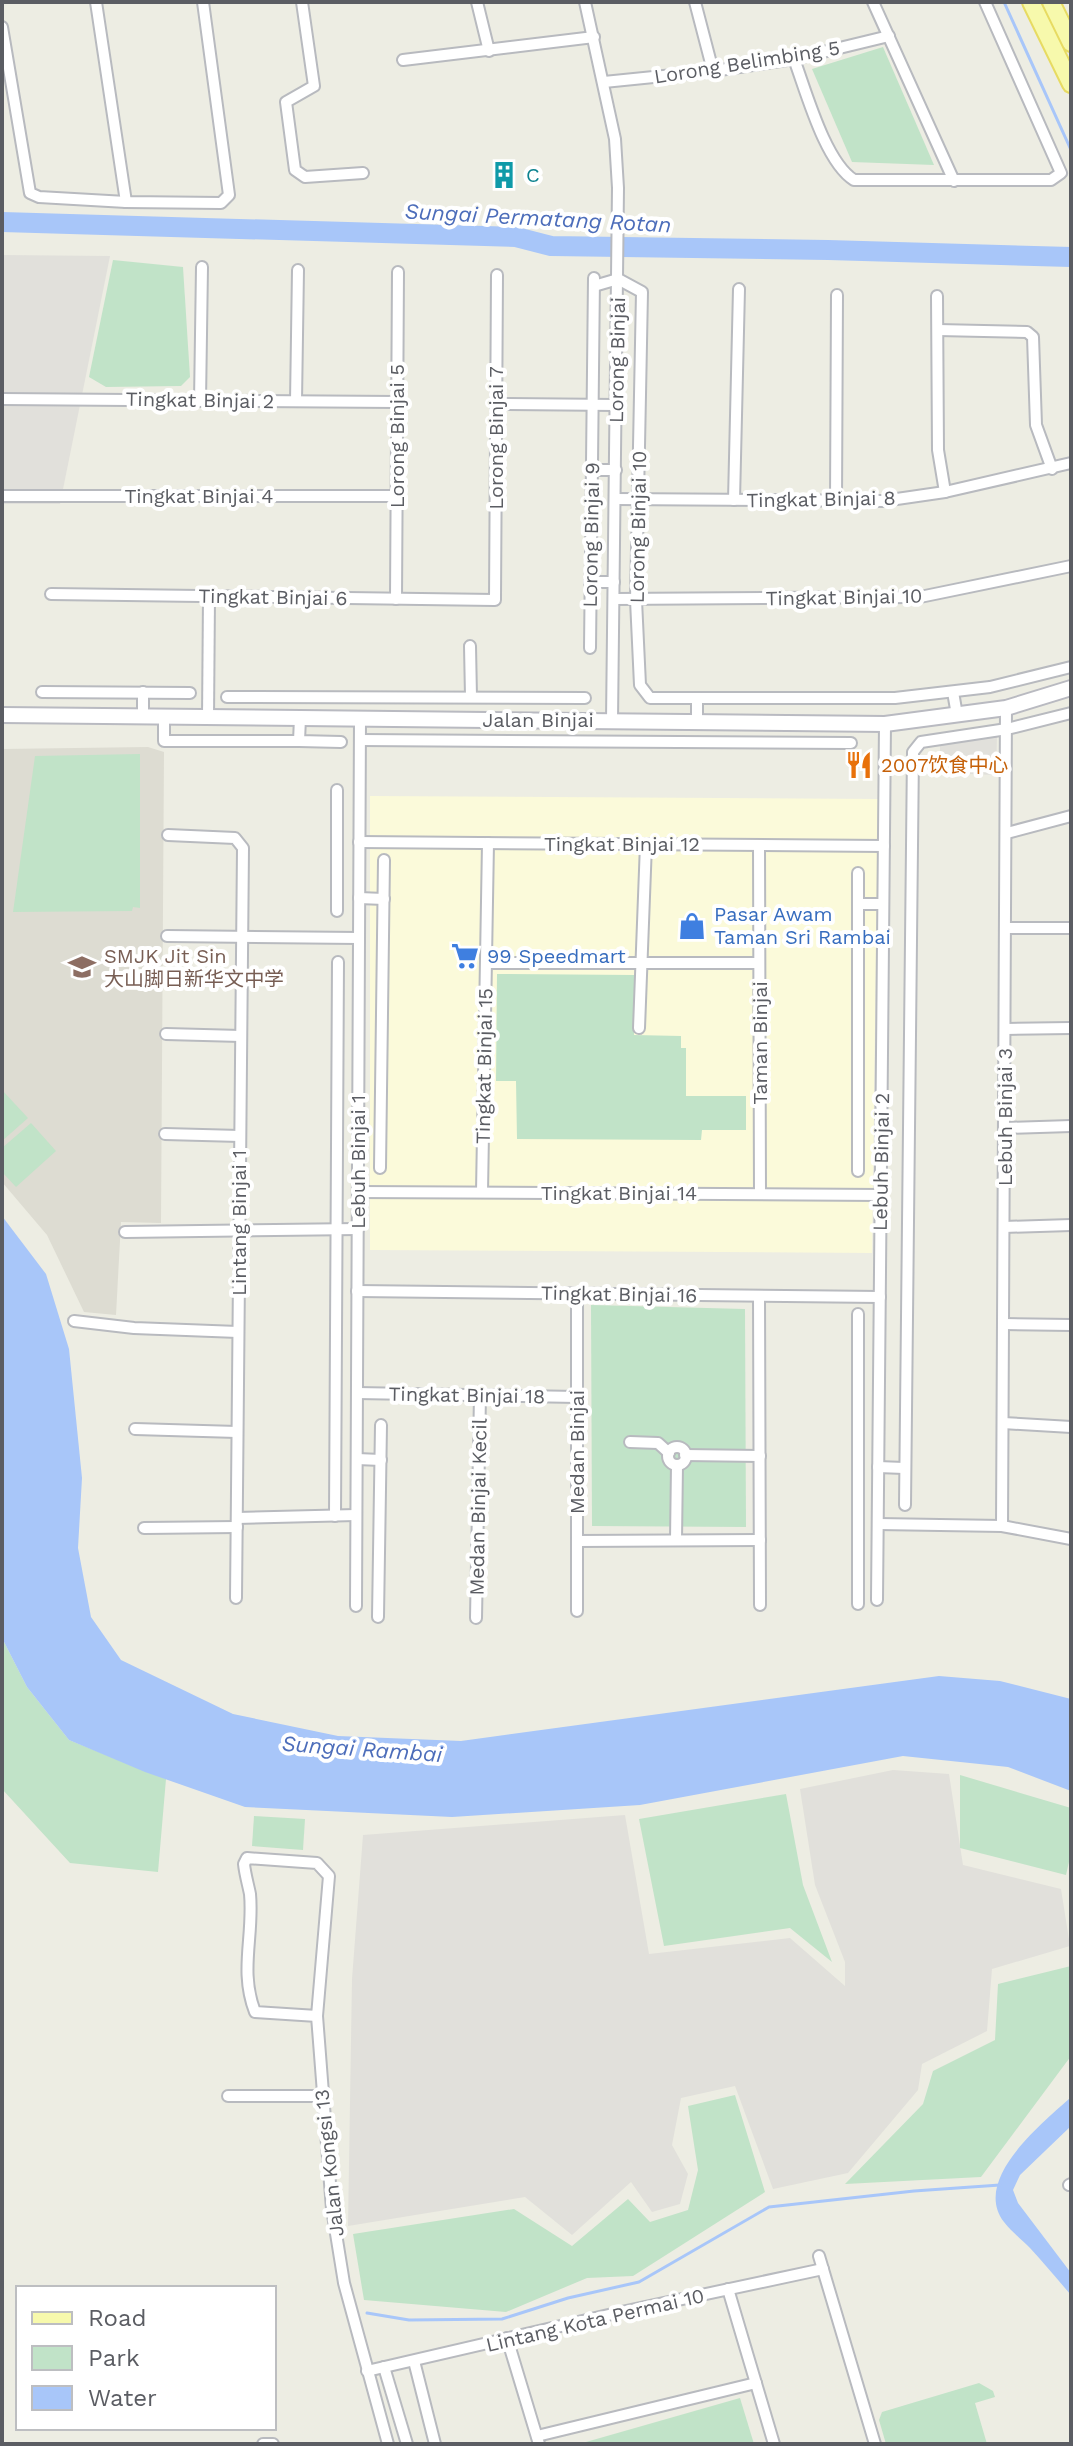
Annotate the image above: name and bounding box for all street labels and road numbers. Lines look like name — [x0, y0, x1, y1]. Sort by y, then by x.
street label: Lorong Belimbing 5 — [652, 35, 842, 89]
street label: Lorong Binjai — [604, 297, 630, 423]
street label: Lorong Binjai 5 — [385, 364, 409, 508]
street label: Lorong Binjai 7 — [484, 366, 508, 510]
street label: Tingkat Binjai 2 — [126, 387, 274, 413]
street label: Lorong Binjai 10 — [625, 450, 651, 604]
street label: Lorong Binjai 9 — [578, 462, 604, 608]
street label: Tingkat Binjai 4 — [124, 484, 274, 508]
street label: Tingkat Binjai 8 — [746, 486, 896, 512]
street label: Tingkat Binjai 6 — [198, 584, 348, 610]
street label: Tingkat Binjai 10 — [765, 584, 923, 610]
street label: Jalan Binjai — [482, 708, 594, 732]
street label: Tingkat Binjai 12 — [544, 832, 700, 856]
street label: Taman Binjai — [748, 981, 772, 1105]
street label: Tingkat Binjai 15 — [471, 988, 497, 1144]
street label: Lebuh Binjai 3 — [993, 1048, 1017, 1186]
street label: Lebuh Binjai 2 — [868, 1093, 894, 1231]
street label: Lebuh Binjai 1 — [346, 1095, 370, 1229]
street label: Lintang Binjai 1 — [227, 1150, 251, 1296]
street label: Tingkat Binjai 14 — [541, 1181, 697, 1205]
street label: Tingkat Binjai 16 — [541, 1281, 697, 1307]
street label: Tingkat Binjai 18 — [388, 1382, 546, 1408]
street label: Medan Binjai — [565, 1390, 589, 1514]
street label: Medan Binjai Kecil — [464, 1418, 492, 1596]
street label: Jalan Kongsi 13 — [309, 2088, 349, 2238]
street label: Lintang Kota Permai 10 — [484, 2283, 706, 2357]

